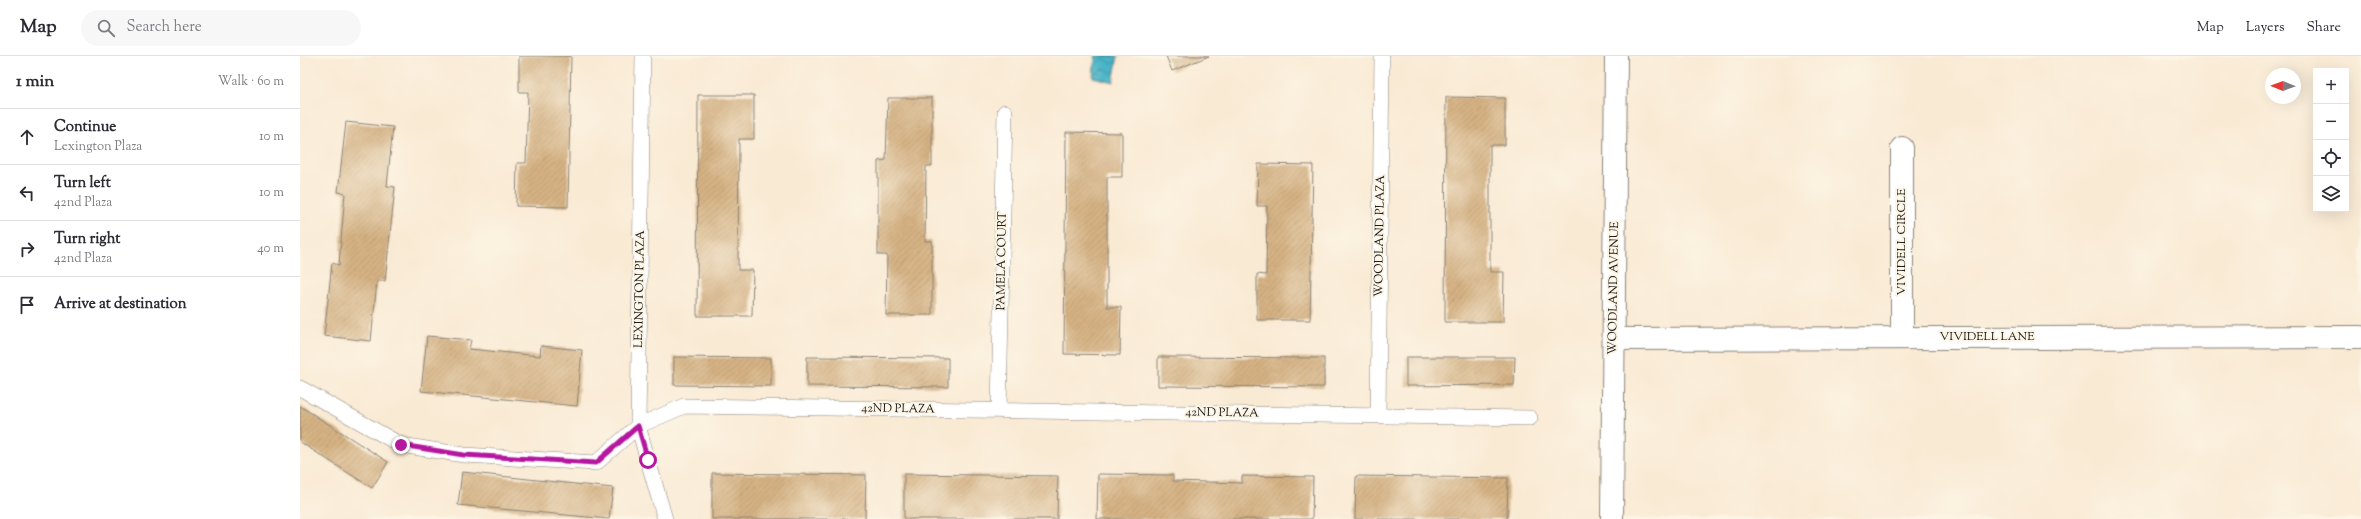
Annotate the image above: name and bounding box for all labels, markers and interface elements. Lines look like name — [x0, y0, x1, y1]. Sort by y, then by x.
search box — [81, 10, 361, 46]
text: Map — [20, 14, 57, 41]
icon: search — [95, 17, 117, 39]
text: Search here — [127, 17, 202, 38]
text: Map — [2197, 18, 2224, 38]
text: Layers — [2246, 18, 2284, 38]
text: Share — [2306, 18, 2341, 38]
north arrow — [2265, 68, 2301, 104]
map controls — [2313, 68, 2349, 212]
button: + — [2313, 68, 2349, 104]
text: 1 min — [16, 70, 54, 94]
text: Walk · 60 m — [218, 73, 284, 91]
button: − — [2313, 104, 2349, 140]
text: Continue — [54, 117, 116, 138]
icon: ahead — [16, 126, 38, 148]
text: 10 m — [259, 128, 284, 146]
text: Lexington Plaza — [54, 138, 142, 156]
button: locate — [2313, 140, 2349, 176]
text: Turn left — [54, 173, 111, 194]
street label: WOODLAND PLAZA — [1370, 175, 1390, 297]
button: layers — [2313, 176, 2349, 212]
icon: left — [16, 182, 38, 204]
text: 10 m — [259, 184, 284, 202]
street label: VIVIDELL CIRCLE — [1893, 188, 1911, 296]
text: 42nd Plaza — [54, 194, 112, 212]
street label: PAMELA COURT — [992, 211, 1012, 311]
street label: WOODLAND AVENUE — [1604, 220, 1624, 355]
text: Turn right — [54, 229, 120, 250]
street label: LEXINGTON PLAZA — [630, 230, 650, 348]
icon: right — [16, 238, 38, 260]
text: 40 m — [257, 240, 284, 258]
text: 42nd Plaza — [54, 250, 112, 268]
icon: arrive — [16, 294, 38, 316]
text: Arrive at destination — [54, 294, 187, 315]
street label: VIVIDELL LANE — [1940, 328, 2035, 346]
street label: 42ND PLAZA — [861, 399, 935, 419]
street label: 42ND PLAZA — [1185, 403, 1259, 423]
route end — [392, 436, 410, 454]
route start — [639, 451, 657, 469]

